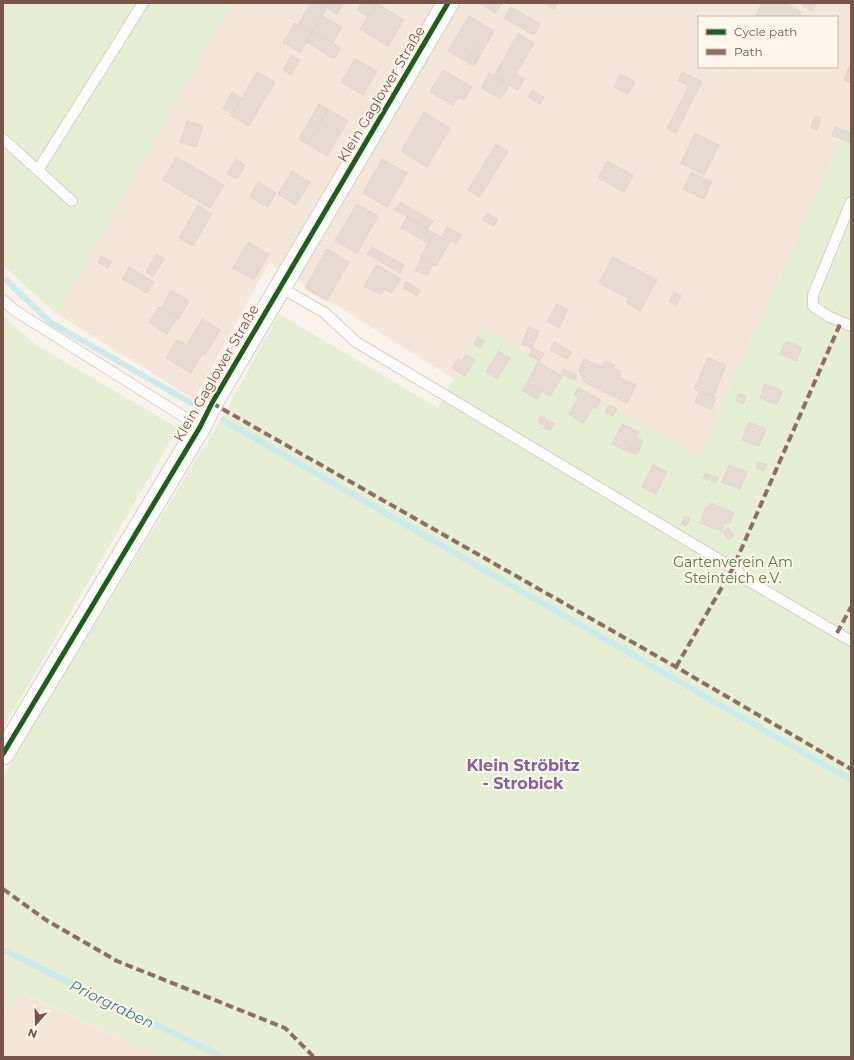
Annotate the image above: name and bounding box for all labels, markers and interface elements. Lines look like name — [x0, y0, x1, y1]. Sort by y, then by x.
legend — [698, 16, 838, 68]
street label: Klein Gaglower Straße — [333, 23, 429, 165]
text: Cycle path — [734, 24, 797, 39]
text: Path — [734, 44, 763, 59]
street label: Klein Gaglower Straße — [169, 301, 263, 445]
park label: Gartenverein Am Steinteich e.V. — [673, 553, 793, 587]
district label: Klein Ströbitz - Strobick — [466, 756, 580, 793]
water label: Priorgraben — [67, 975, 157, 1033]
north arrow — [16, 1004, 56, 1044]
text: N — [26, 1025, 39, 1041]

